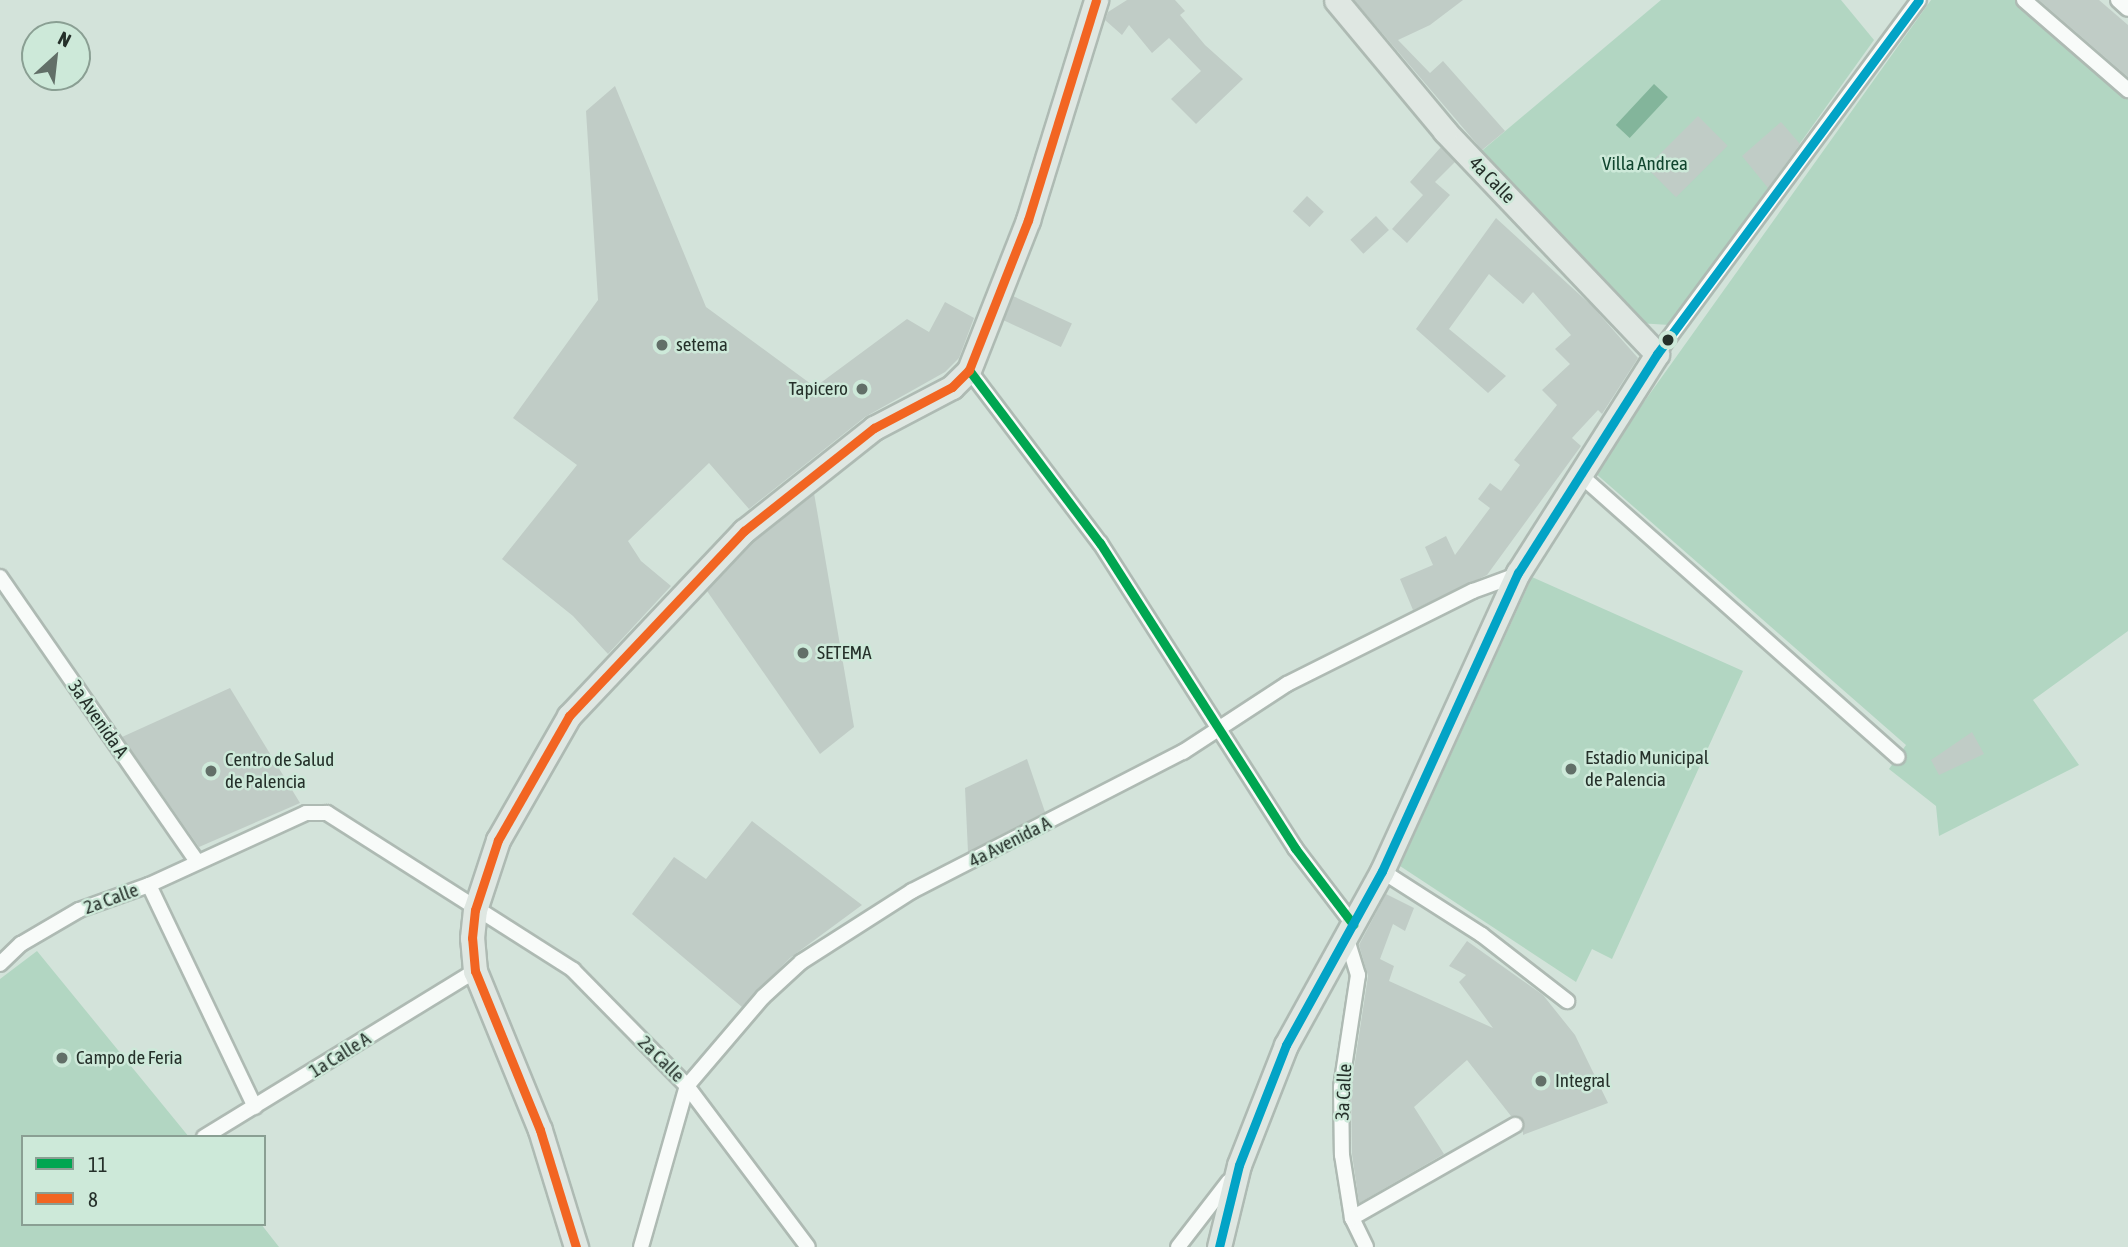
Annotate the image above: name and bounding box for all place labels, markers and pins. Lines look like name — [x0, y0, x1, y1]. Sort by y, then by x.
unlabelled marker — [1661, 333, 1675, 347]
place label: setema — [676, 334, 728, 356]
marker: setema — [654, 337, 670, 353]
place label: Tapicero — [789, 378, 848, 400]
marker: Tapicero — [854, 381, 870, 397]
place label: SETEMA — [817, 642, 872, 664]
marker: SETEMA — [795, 645, 811, 661]
place label: Estadio Municipal de Palencia — [1585, 747, 1709, 791]
place label: Centro de Salud de Palencia — [225, 749, 334, 793]
marker: Estadio Municipal de Palencia — [1563, 761, 1579, 777]
marker: Centro de Salud de Palencia — [203, 763, 219, 779]
place label: Campo de Feria — [76, 1047, 183, 1069]
marker: Campo de Feria — [54, 1050, 70, 1066]
place label: Integral — [1555, 1070, 1610, 1092]
marker: Integral — [1533, 1073, 1549, 1089]

